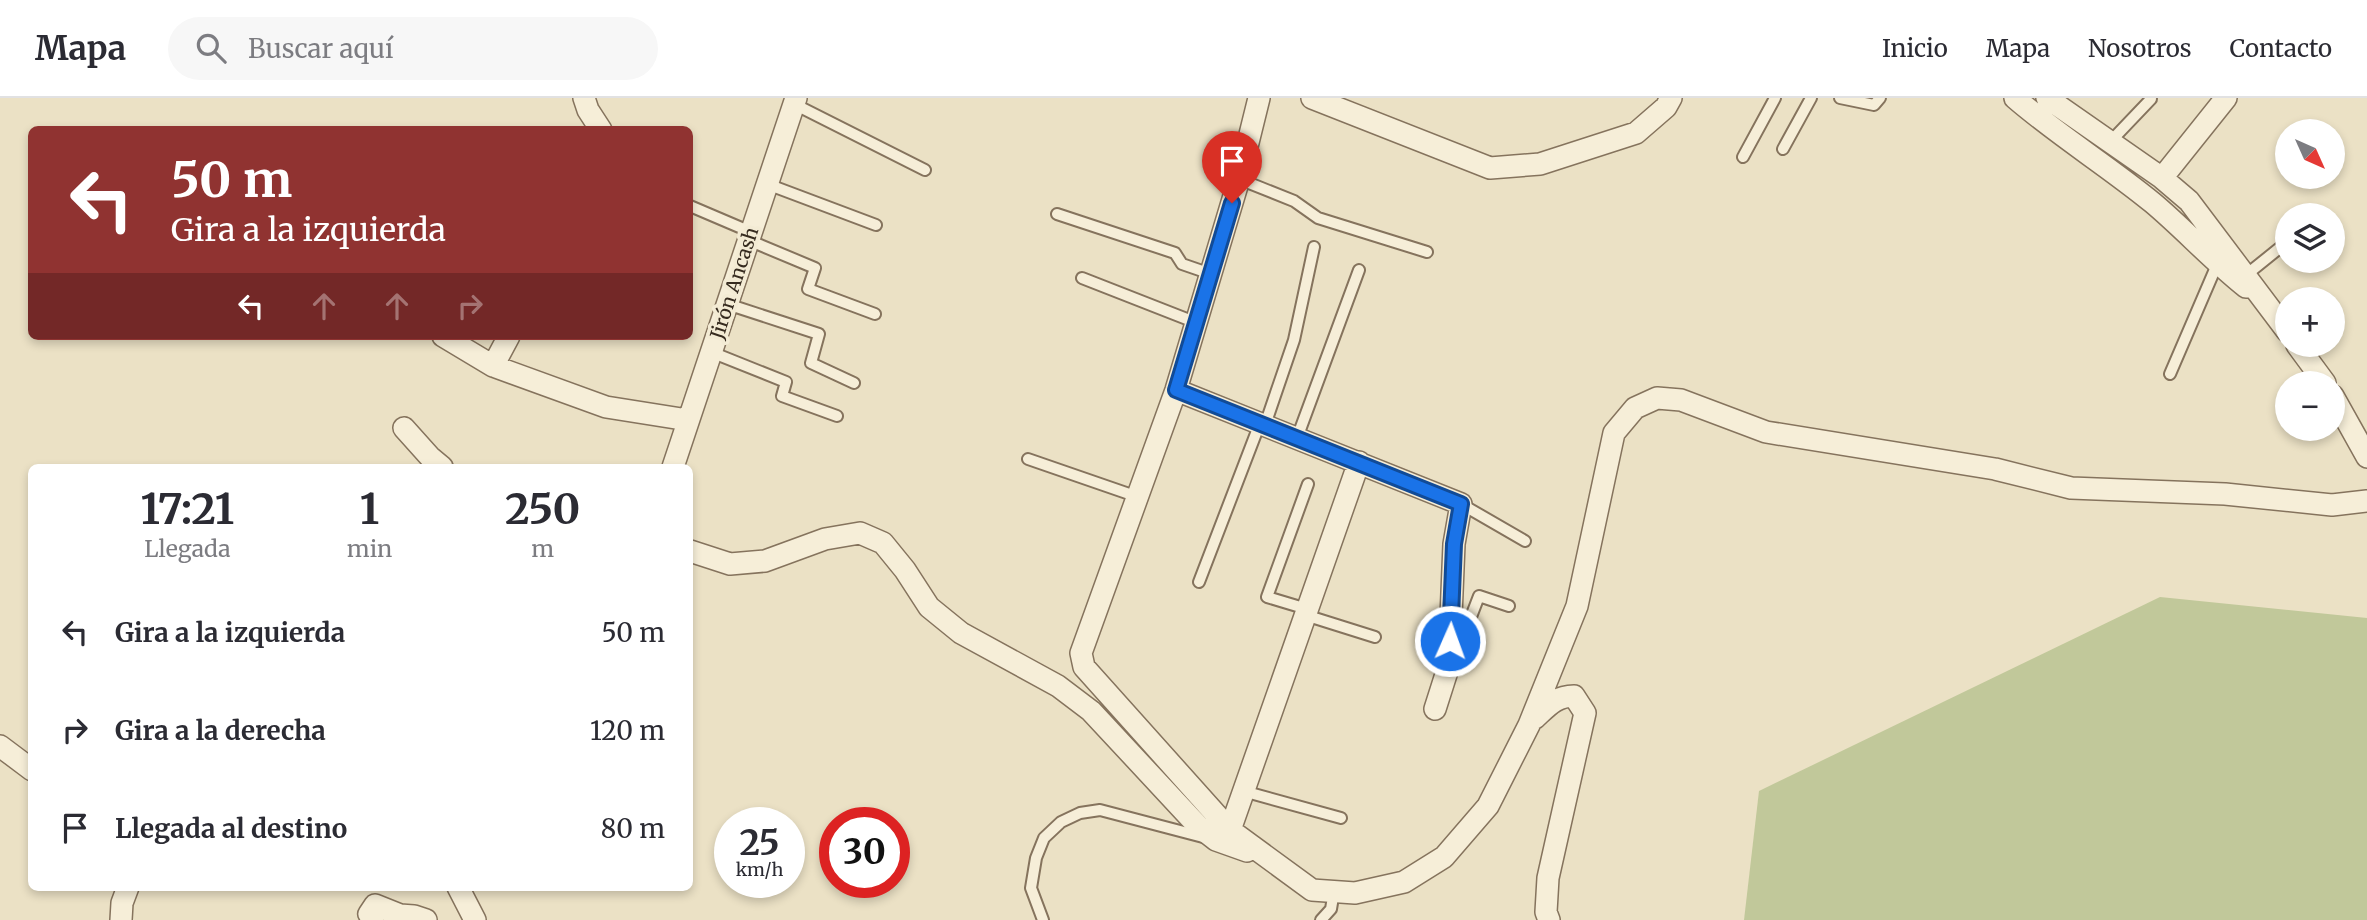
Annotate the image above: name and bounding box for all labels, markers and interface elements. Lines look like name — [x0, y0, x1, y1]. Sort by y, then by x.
search box — [168, 17, 658, 80]
text: Mapa — [35, 28, 126, 69]
icon: search — [192, 29, 230, 67]
text: Buscar aquí — [248, 32, 393, 65]
text: Inicio — [1882, 33, 1948, 64]
text: Mapa — [1986, 33, 2050, 64]
text: Nosotros — [2088, 33, 2192, 64]
text: Contacto — [2230, 33, 2332, 64]
north arrow — [2275, 119, 2345, 189]
map controls — [2275, 119, 2345, 441]
pin — [1202, 131, 1262, 203]
icon: arrive — [1213, 142, 1251, 180]
text: 50 m — [171, 149, 292, 210]
icon: left — [56, 154, 147, 245]
button: layers — [2275, 203, 2345, 273]
text: Gira a la izquierda — [171, 210, 446, 250]
street label: Jirón Ancash — [704, 224, 764, 343]
icon: left — [232, 287, 270, 325]
icon: ahead — [305, 287, 343, 325]
icon: ahead — [378, 287, 416, 325]
icon: right — [451, 287, 489, 325]
button: + — [2275, 287, 2345, 357]
button: − — [2275, 371, 2345, 441]
text: 17:21 — [141, 483, 234, 535]
text: 1 — [360, 483, 379, 535]
text: 250 — [505, 483, 580, 535]
text: Llegada — [144, 534, 230, 563]
text: min — [347, 534, 392, 563]
text: m — [531, 534, 554, 563]
position arrow — [1413, 604, 1487, 678]
icon: left — [56, 613, 94, 651]
text: Gira a la izquierda — [115, 616, 345, 649]
text: 50 m — [601, 616, 665, 649]
icon: right — [56, 711, 94, 749]
text: Gira a la derecha — [115, 714, 326, 747]
text: 120 m — [590, 714, 665, 747]
speed limit sign: 30 — [819, 807, 910, 898]
icon: arrive — [56, 809, 94, 847]
text: Llegada al destino — [115, 812, 347, 845]
text: 80 m — [601, 812, 665, 845]
text: 25 — [739, 821, 780, 865]
text: km/h — [736, 858, 783, 881]

